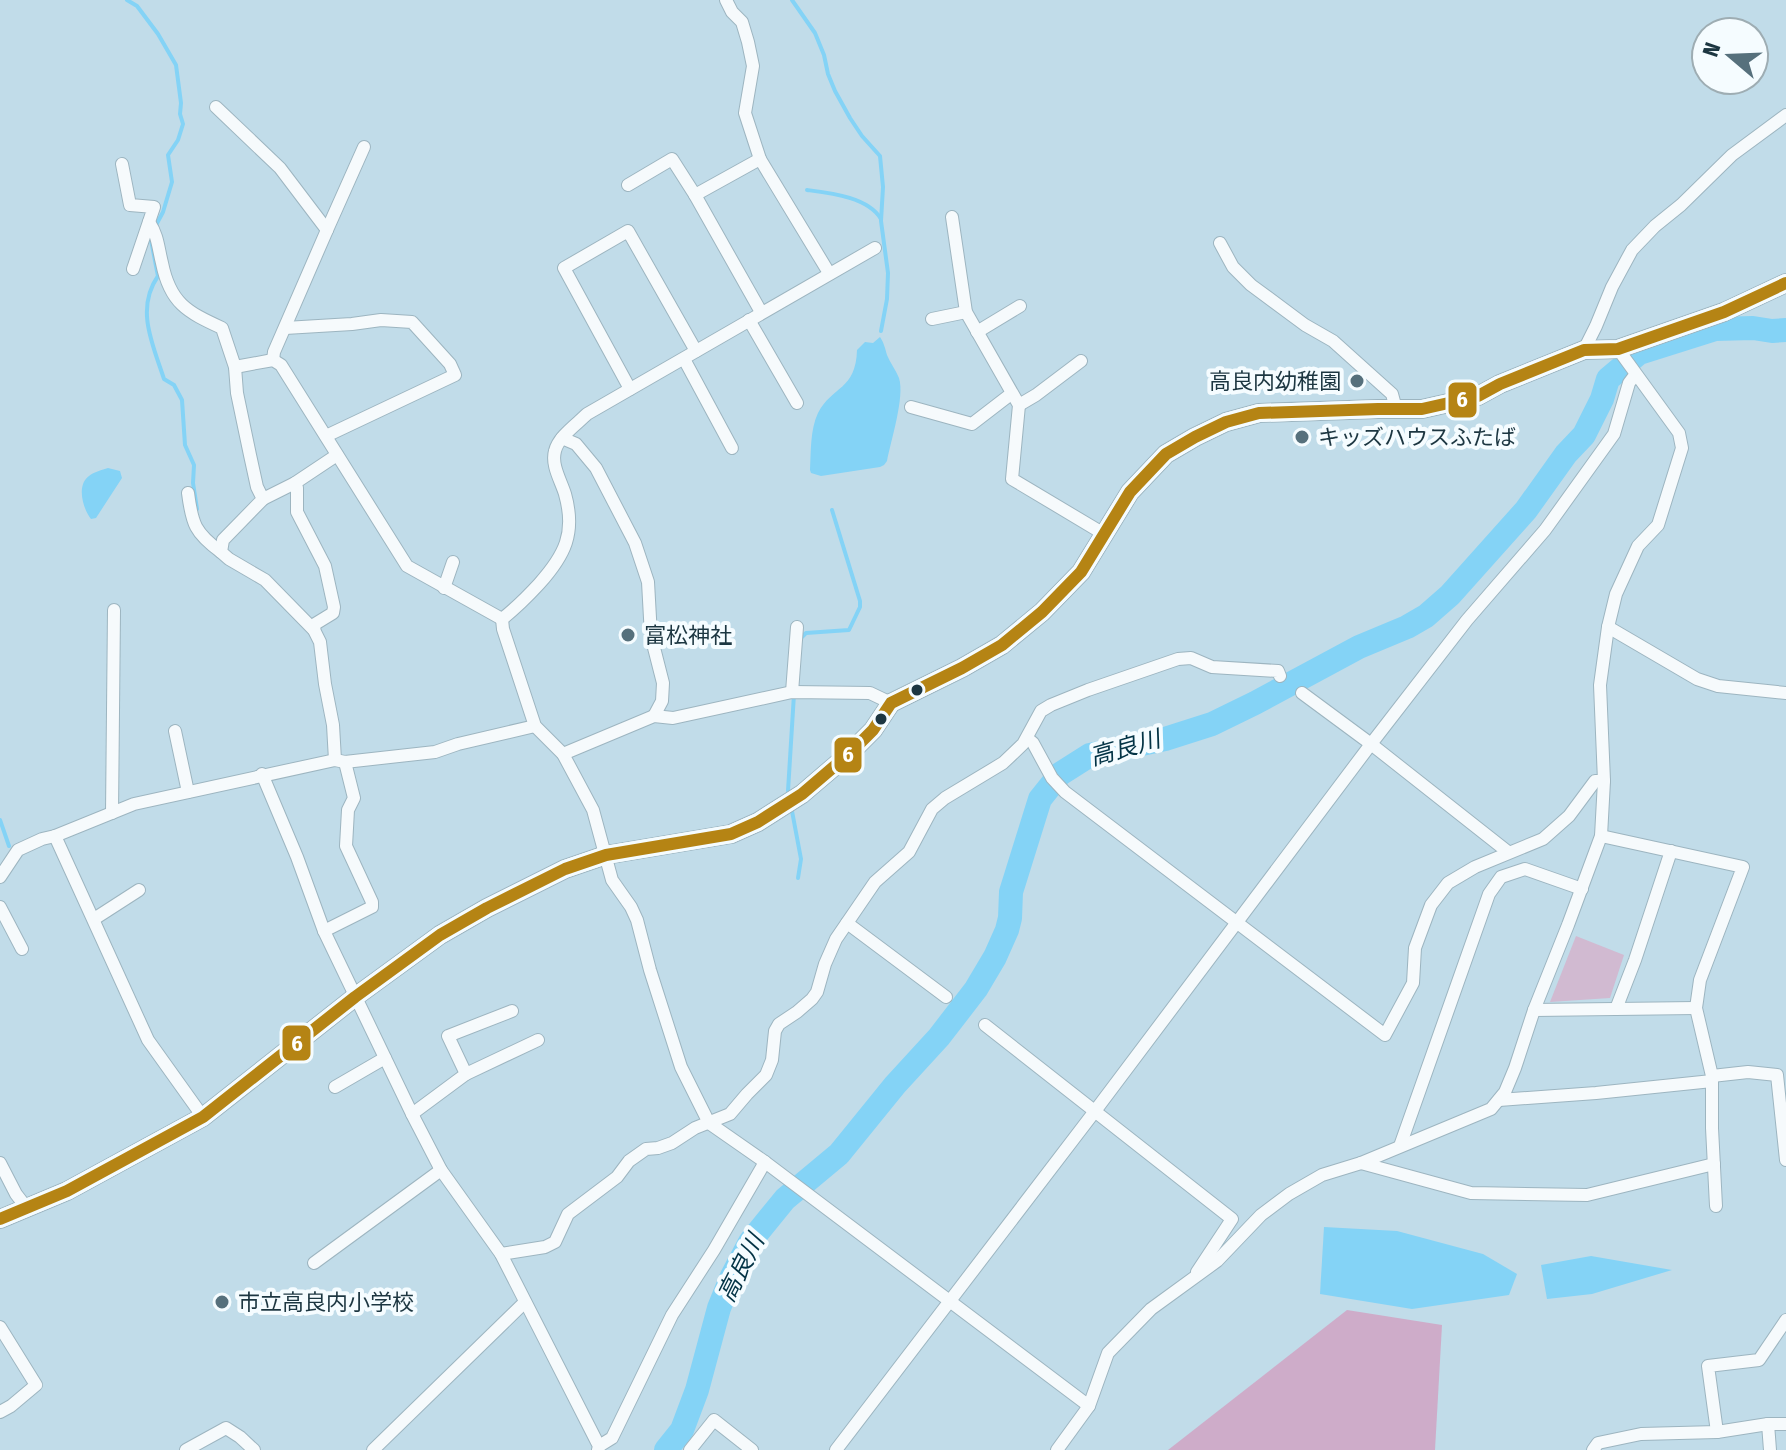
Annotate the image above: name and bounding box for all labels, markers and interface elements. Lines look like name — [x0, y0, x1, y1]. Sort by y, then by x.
north arrow — [1690, 16, 1770, 96]
text: N — [1697, 39, 1726, 60]
place label: 高良内幼稚園 — [1209, 368, 1341, 395]
marker: 高良内幼稚園 — [1348, 372, 1366, 390]
line badge: 6 — [1447, 381, 1478, 419]
text: 6 — [1456, 386, 1468, 413]
place label: キッズハウスふたば — [1318, 424, 1516, 451]
marker: キッズハウスふたば — [1293, 428, 1311, 446]
place label: 富松神社 — [644, 622, 732, 649]
marker: 富松神社 — [619, 626, 637, 644]
unlabelled marker — [909, 682, 925, 698]
unlabelled marker — [873, 711, 889, 727]
water label: 高良川 — [1087, 724, 1166, 771]
line badge: 6 — [833, 736, 863, 774]
text: 6 — [842, 741, 854, 768]
line badge: 6 — [281, 1024, 312, 1062]
text: 6 — [291, 1030, 303, 1057]
water label: 高良川 — [712, 1227, 771, 1306]
place label: 市立高良内小学校 — [238, 1289, 414, 1316]
marker: 市立高良内小学校 — [213, 1293, 231, 1311]

